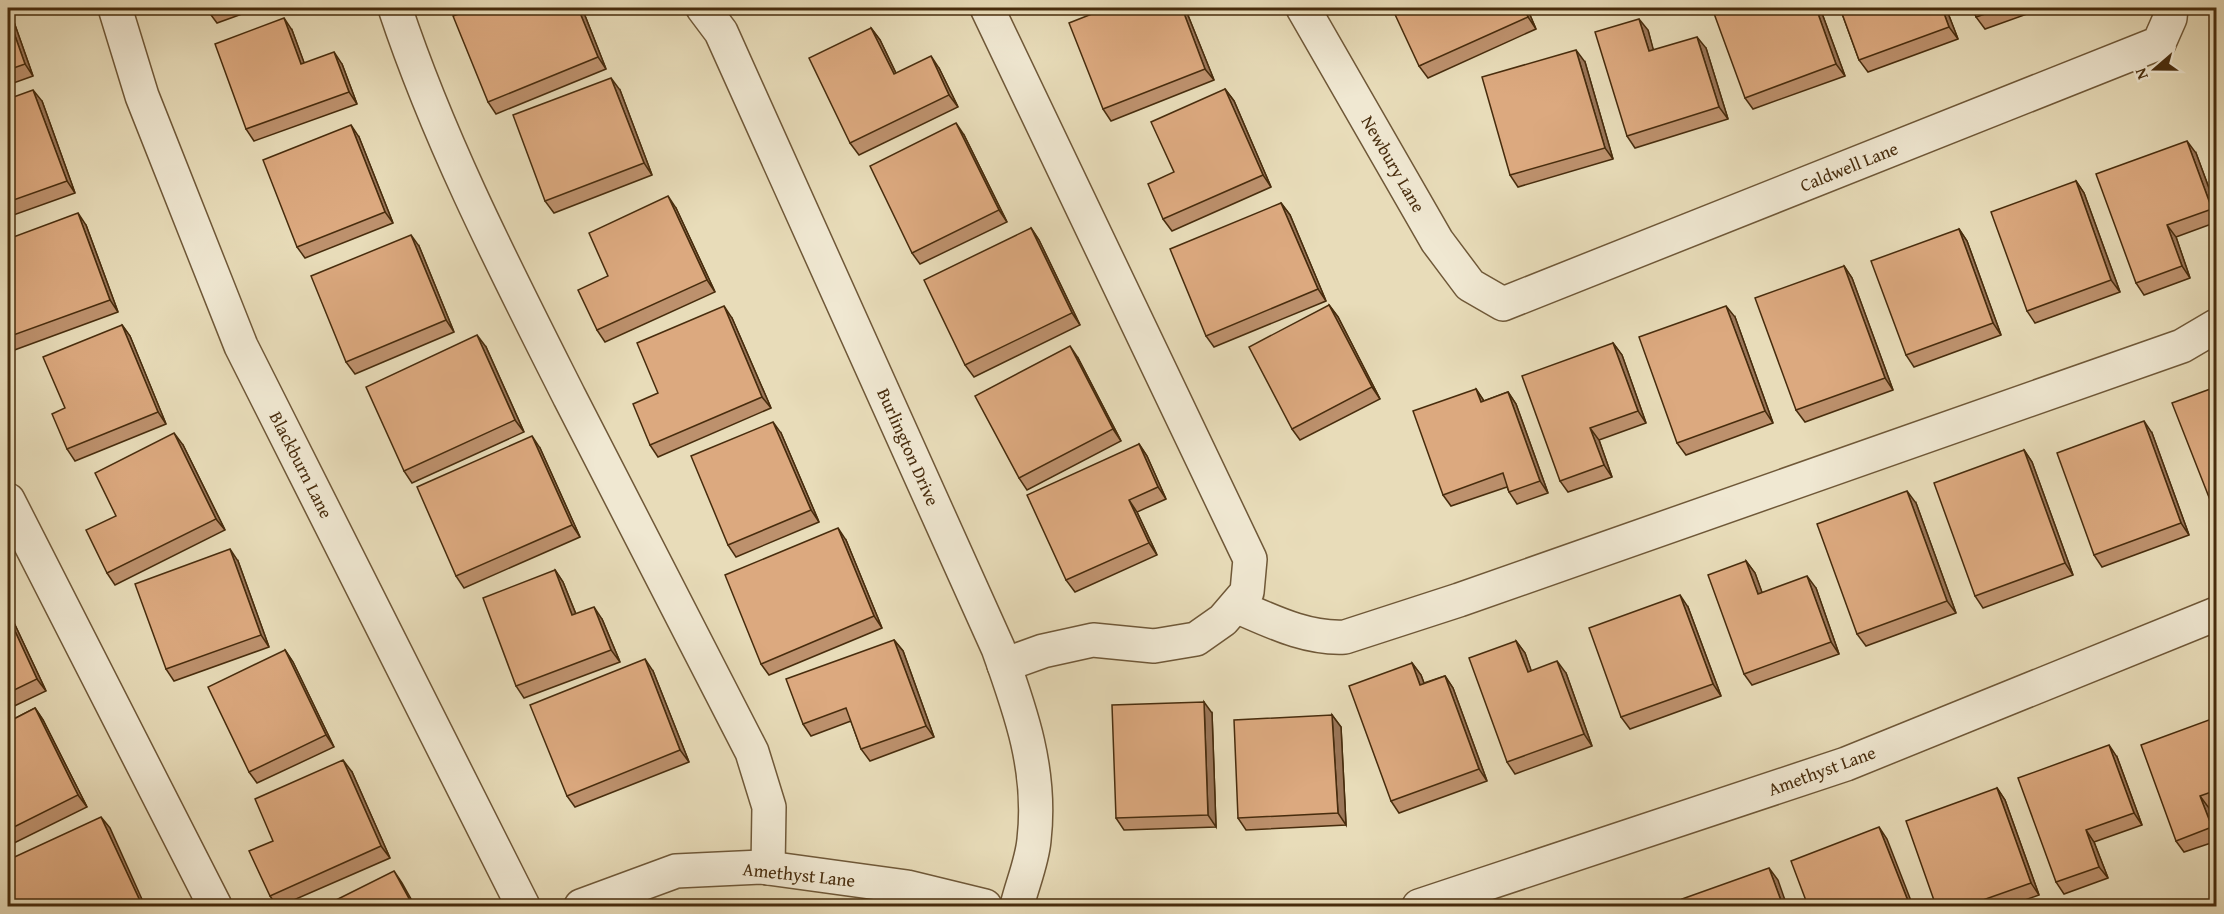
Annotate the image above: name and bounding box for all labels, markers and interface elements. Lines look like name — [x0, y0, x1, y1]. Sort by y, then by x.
north arrow — [2125, 39, 2185, 99]
text: N — [2128, 65, 2154, 83]
street label: Newbury Lane — [1355, 110, 1432, 217]
street label: Caldwell Lane — [1796, 135, 1902, 198]
street label: Burlington Drive — [870, 384, 947, 510]
street label: Blackburn Lane — [263, 407, 340, 523]
street label: Amethyst Lane — [1764, 739, 1879, 803]
street label: Amethyst Lane — [742, 855, 857, 894]

